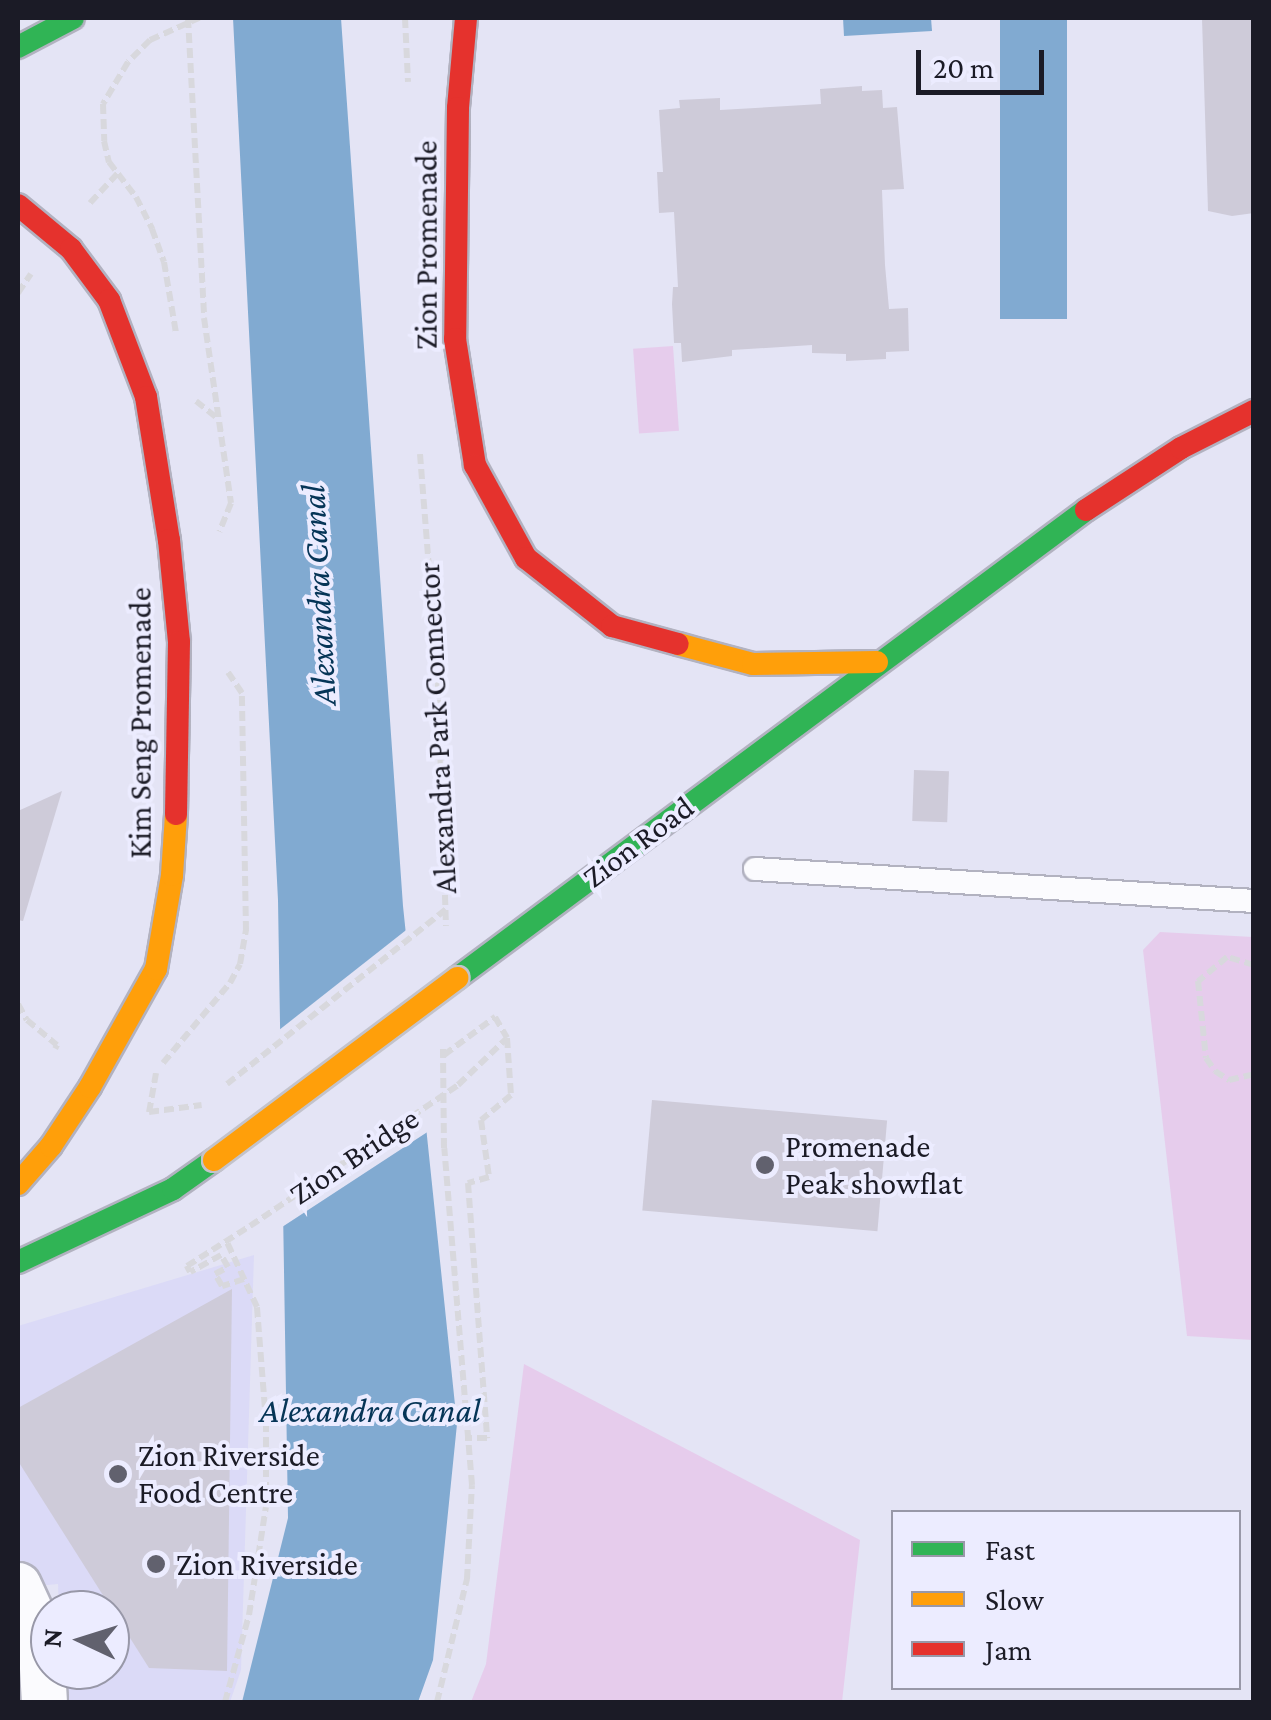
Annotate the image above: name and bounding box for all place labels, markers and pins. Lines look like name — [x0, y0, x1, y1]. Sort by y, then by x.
place label: Promenade Peak showflat — [785, 1128, 963, 1203]
marker: Promenade Peak showflat — [754, 1154, 776, 1176]
place label: Zion Riverside Food Centre — [138, 1437, 320, 1512]
marker: Zion Riverside Food Centre — [107, 1463, 129, 1485]
place label: Zion Riverside — [176, 1545, 358, 1583]
marker: Zion Riverside — [145, 1553, 167, 1575]

